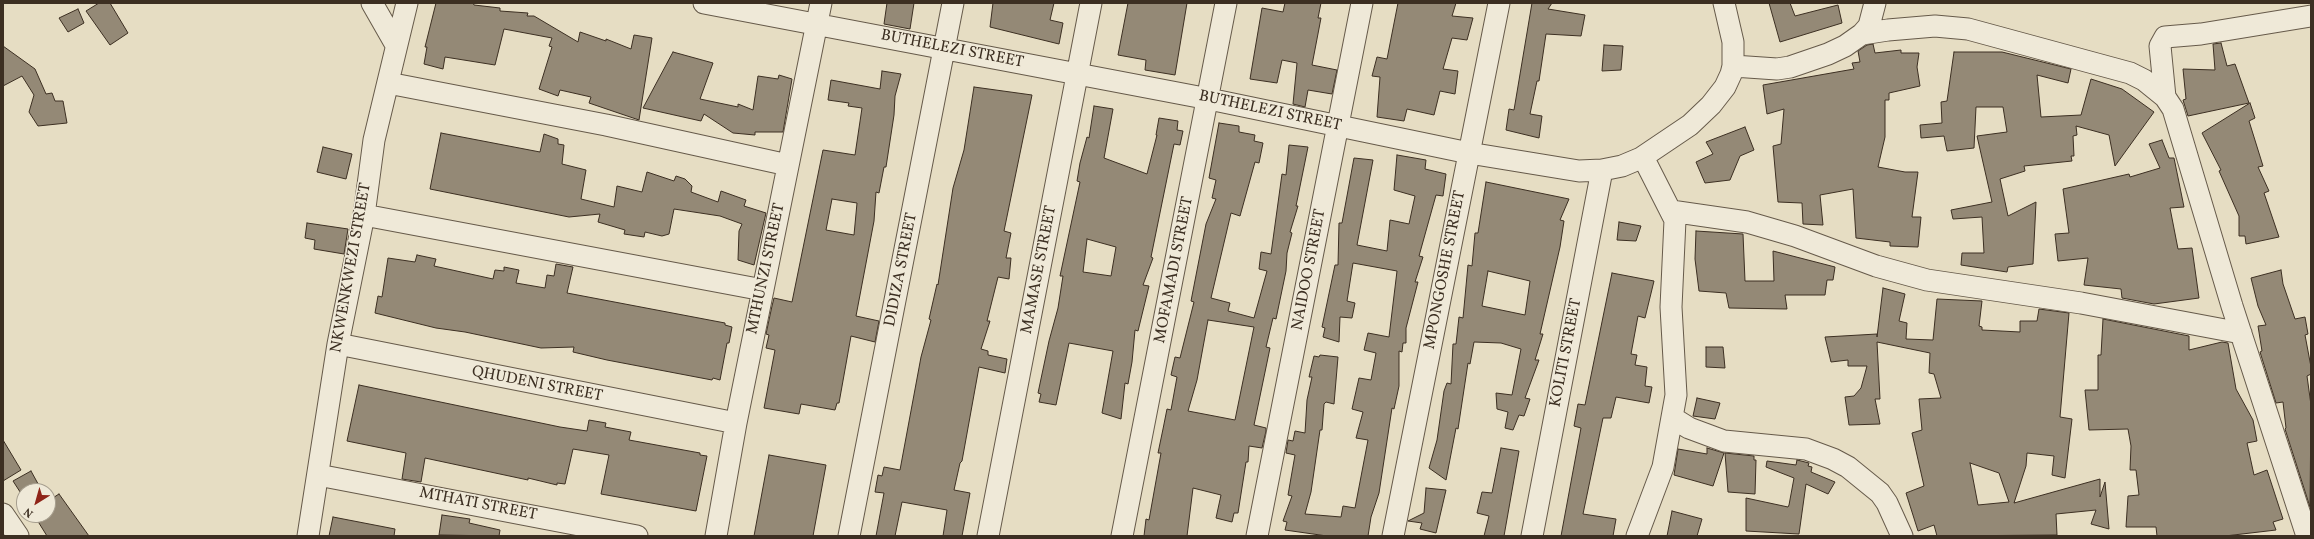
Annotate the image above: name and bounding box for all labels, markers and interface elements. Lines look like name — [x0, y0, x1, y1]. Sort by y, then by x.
street label: BUTHELEZI STREET — [879, 27, 1025, 73]
street label: BUTHELEZI STREET — [1197, 88, 1343, 136]
street label: NKWENKWEZI STREET — [328, 182, 376, 354]
street label: MPONGOSHE STREET — [1421, 189, 1471, 351]
street label: MOFAMADI STREET — [1151, 195, 1199, 345]
street label: MTHUNZI STREET — [744, 202, 790, 336]
street label: MAMASE STREET — [1018, 204, 1062, 336]
street label: NAIDOO STREET — [1289, 208, 1331, 332]
street label: DIDIZA STREET — [882, 211, 922, 329]
street label: KOLITI STREET — [1547, 297, 1587, 409]
street label: QHUDENI STREET — [470, 363, 604, 407]
north arrow — [16, 483, 56, 523]
street label: MTHATI STREET — [417, 484, 539, 526]
text: N — [21, 504, 37, 521]

